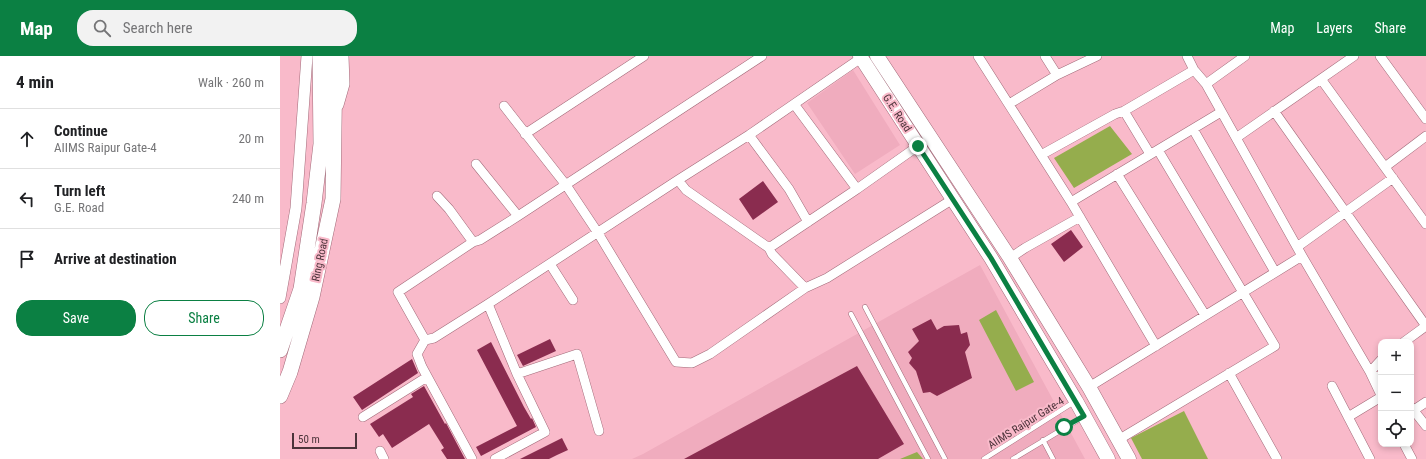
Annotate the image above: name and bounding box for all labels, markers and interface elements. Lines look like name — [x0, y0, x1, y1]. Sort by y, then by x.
search box — [77, 10, 357, 46]
text: Map — [20, 17, 53, 40]
icon: search — [91, 17, 113, 39]
text: Search here — [123, 19, 193, 37]
text: Map — [1270, 20, 1294, 36]
text: Layers — [1316, 20, 1353, 36]
text: Share — [1375, 20, 1406, 36]
text: 4 min — [16, 72, 54, 92]
text: Walk · 260 m — [198, 75, 264, 90]
street label: G.E. Road — [880, 92, 914, 134]
text: Continue — [54, 122, 108, 140]
icon: ahead — [16, 128, 38, 150]
text: 20 m — [238, 131, 264, 146]
route end — [909, 137, 927, 155]
text: AIIMS Raipur Gate-4 — [54, 140, 157, 155]
text: Turn left — [54, 182, 105, 200]
icon: left — [16, 188, 38, 210]
text: 240 m — [232, 191, 264, 206]
text: G.E. Road — [54, 200, 104, 215]
street label: Ring Road — [309, 237, 331, 283]
icon: arrive — [16, 248, 38, 270]
text: Arrive at destination — [54, 250, 177, 268]
button: Save — [16, 300, 136, 336]
button: Share — [144, 300, 264, 336]
map controls — [1378, 339, 1414, 447]
button: + — [1378, 339, 1414, 375]
button: − — [1378, 375, 1414, 411]
street label: AIIMS Raipur Gate-4 — [986, 394, 1067, 452]
button: locate — [1378, 411, 1414, 447]
route start — [1055, 418, 1073, 436]
scale bar — [292, 431, 357, 450]
text: 50 m — [298, 433, 320, 446]

